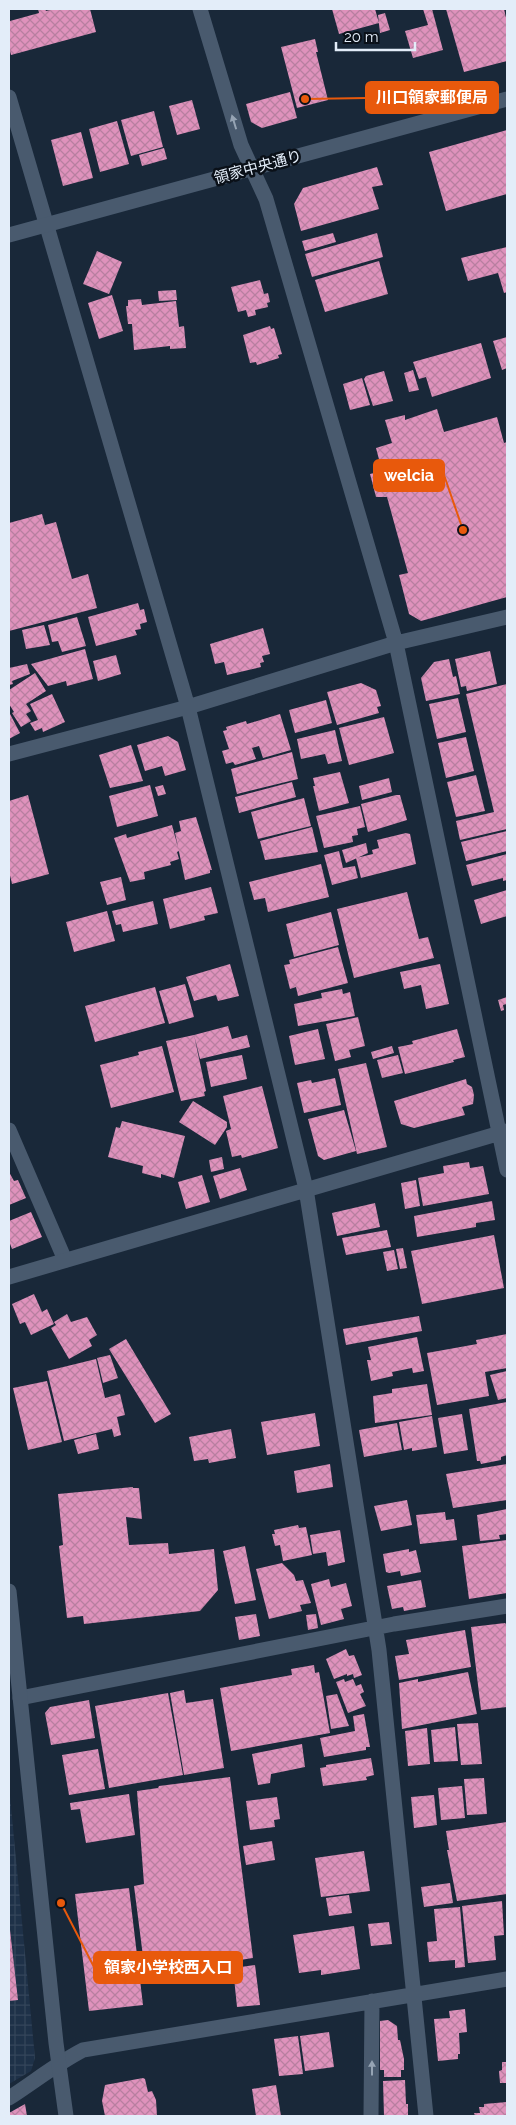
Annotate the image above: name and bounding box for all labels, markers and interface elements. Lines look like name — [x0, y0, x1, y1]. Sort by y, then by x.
scale bar — [336, 20, 415, 52]
text: 20 m — [344, 28, 379, 46]
callout: 川口領家郵便局 — [366, 82, 498, 113]
text: 川口領家郵便局 — [376, 88, 488, 107]
one-way arrow — [230, 115, 238, 130]
street label: 領家中央通り — [212, 147, 304, 187]
callout: welcia — [374, 460, 444, 491]
text: welcia — [384, 466, 434, 485]
callout: 領家小学校西入口 — [94, 1952, 242, 1983]
text: 領家小学校西入口 — [104, 1958, 232, 1977]
one-way arrow — [368, 2059, 376, 2075]

